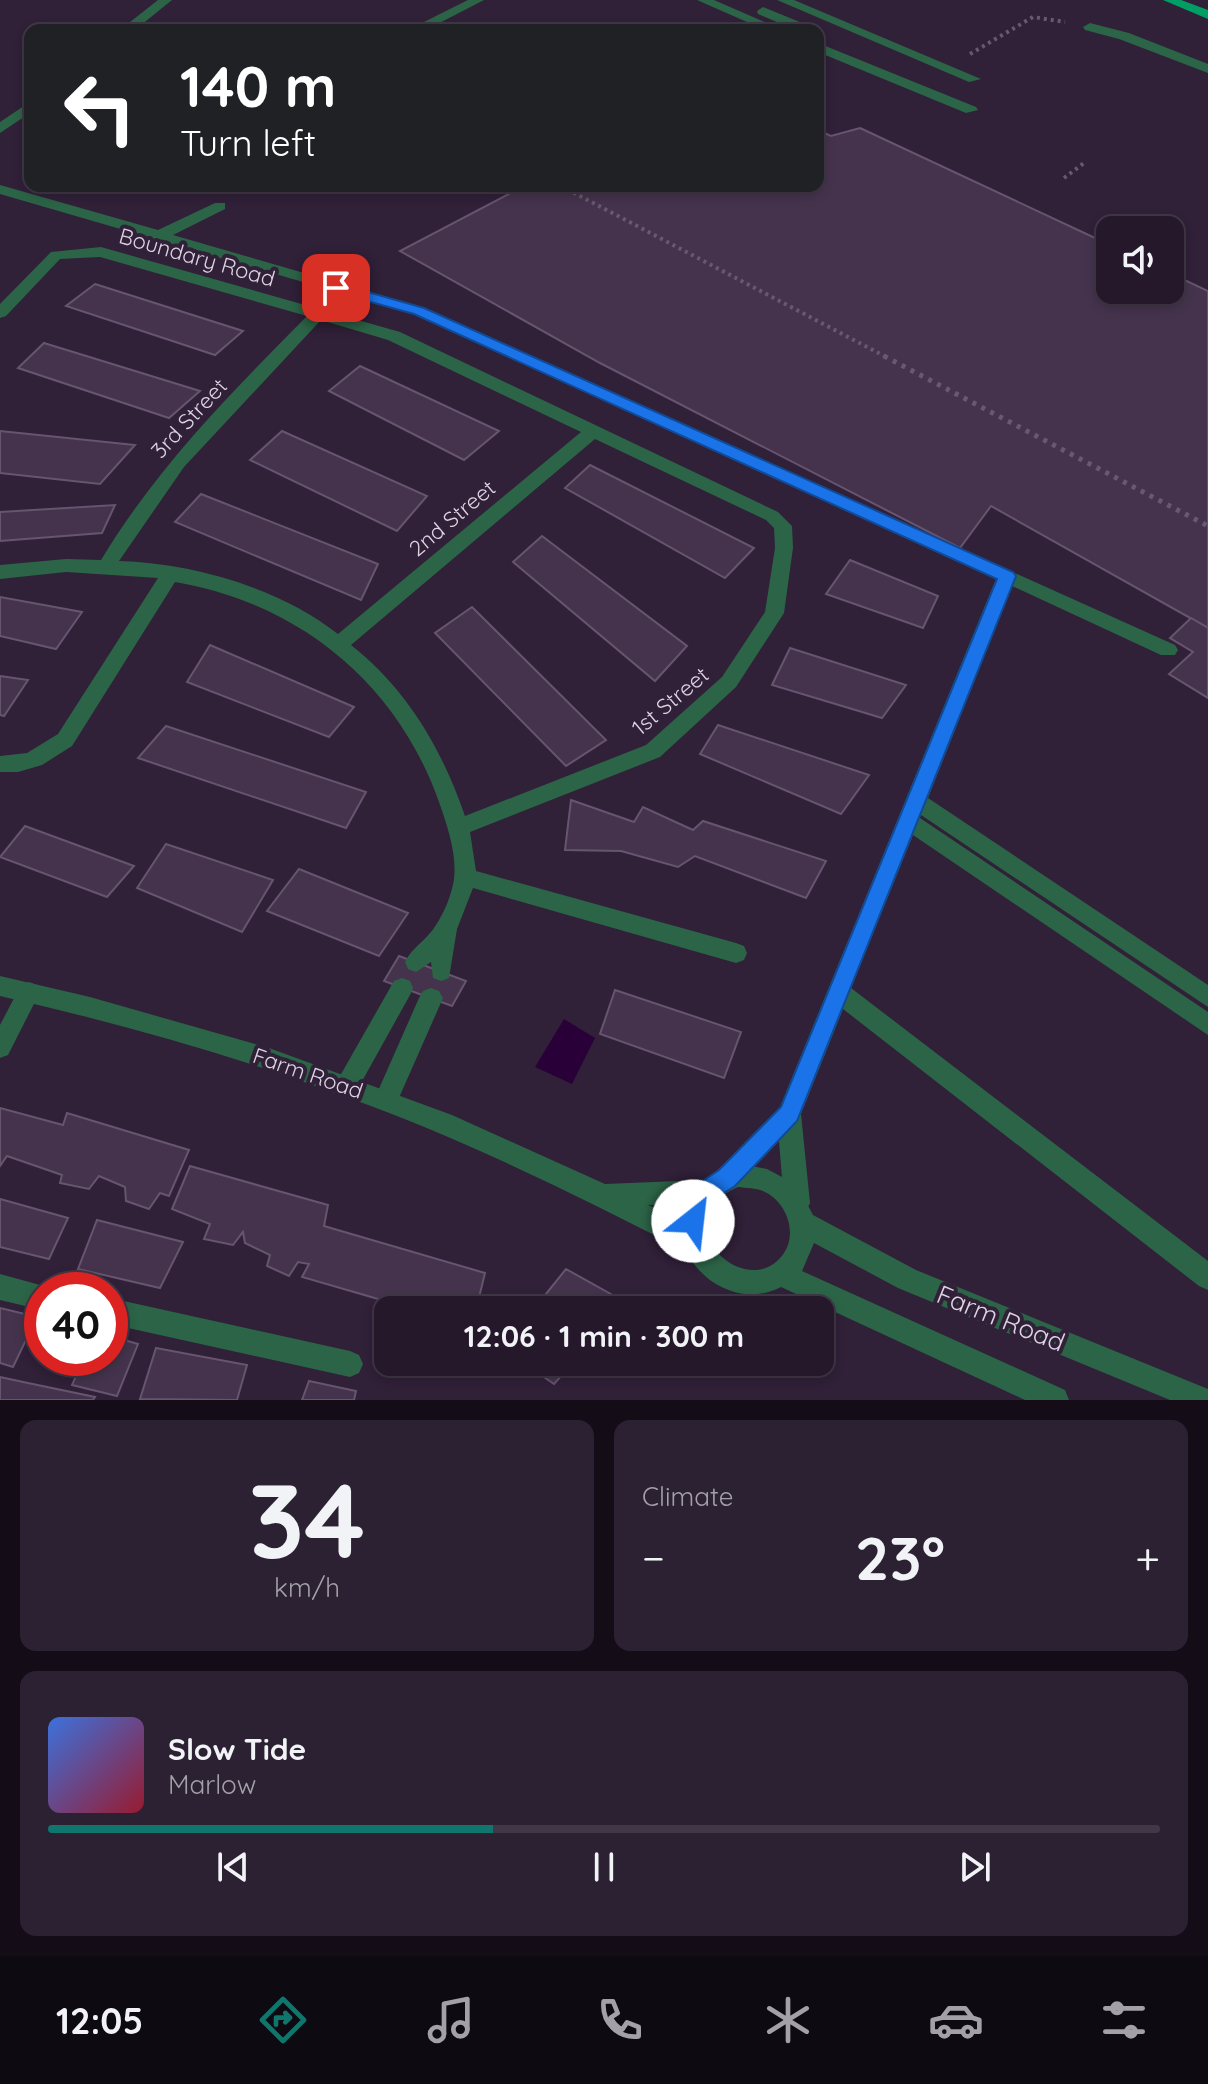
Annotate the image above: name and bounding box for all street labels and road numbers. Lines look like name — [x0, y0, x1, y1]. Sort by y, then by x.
street label: Boundary Road — [116, 221, 278, 293]
street label: 3rd Street — [145, 372, 233, 464]
street label: 2nd Street — [403, 474, 501, 562]
street label: 1st Street — [626, 661, 714, 741]
street label: Farm Road — [249, 1041, 367, 1105]
street label: Farm Road — [932, 1277, 1070, 1359]

